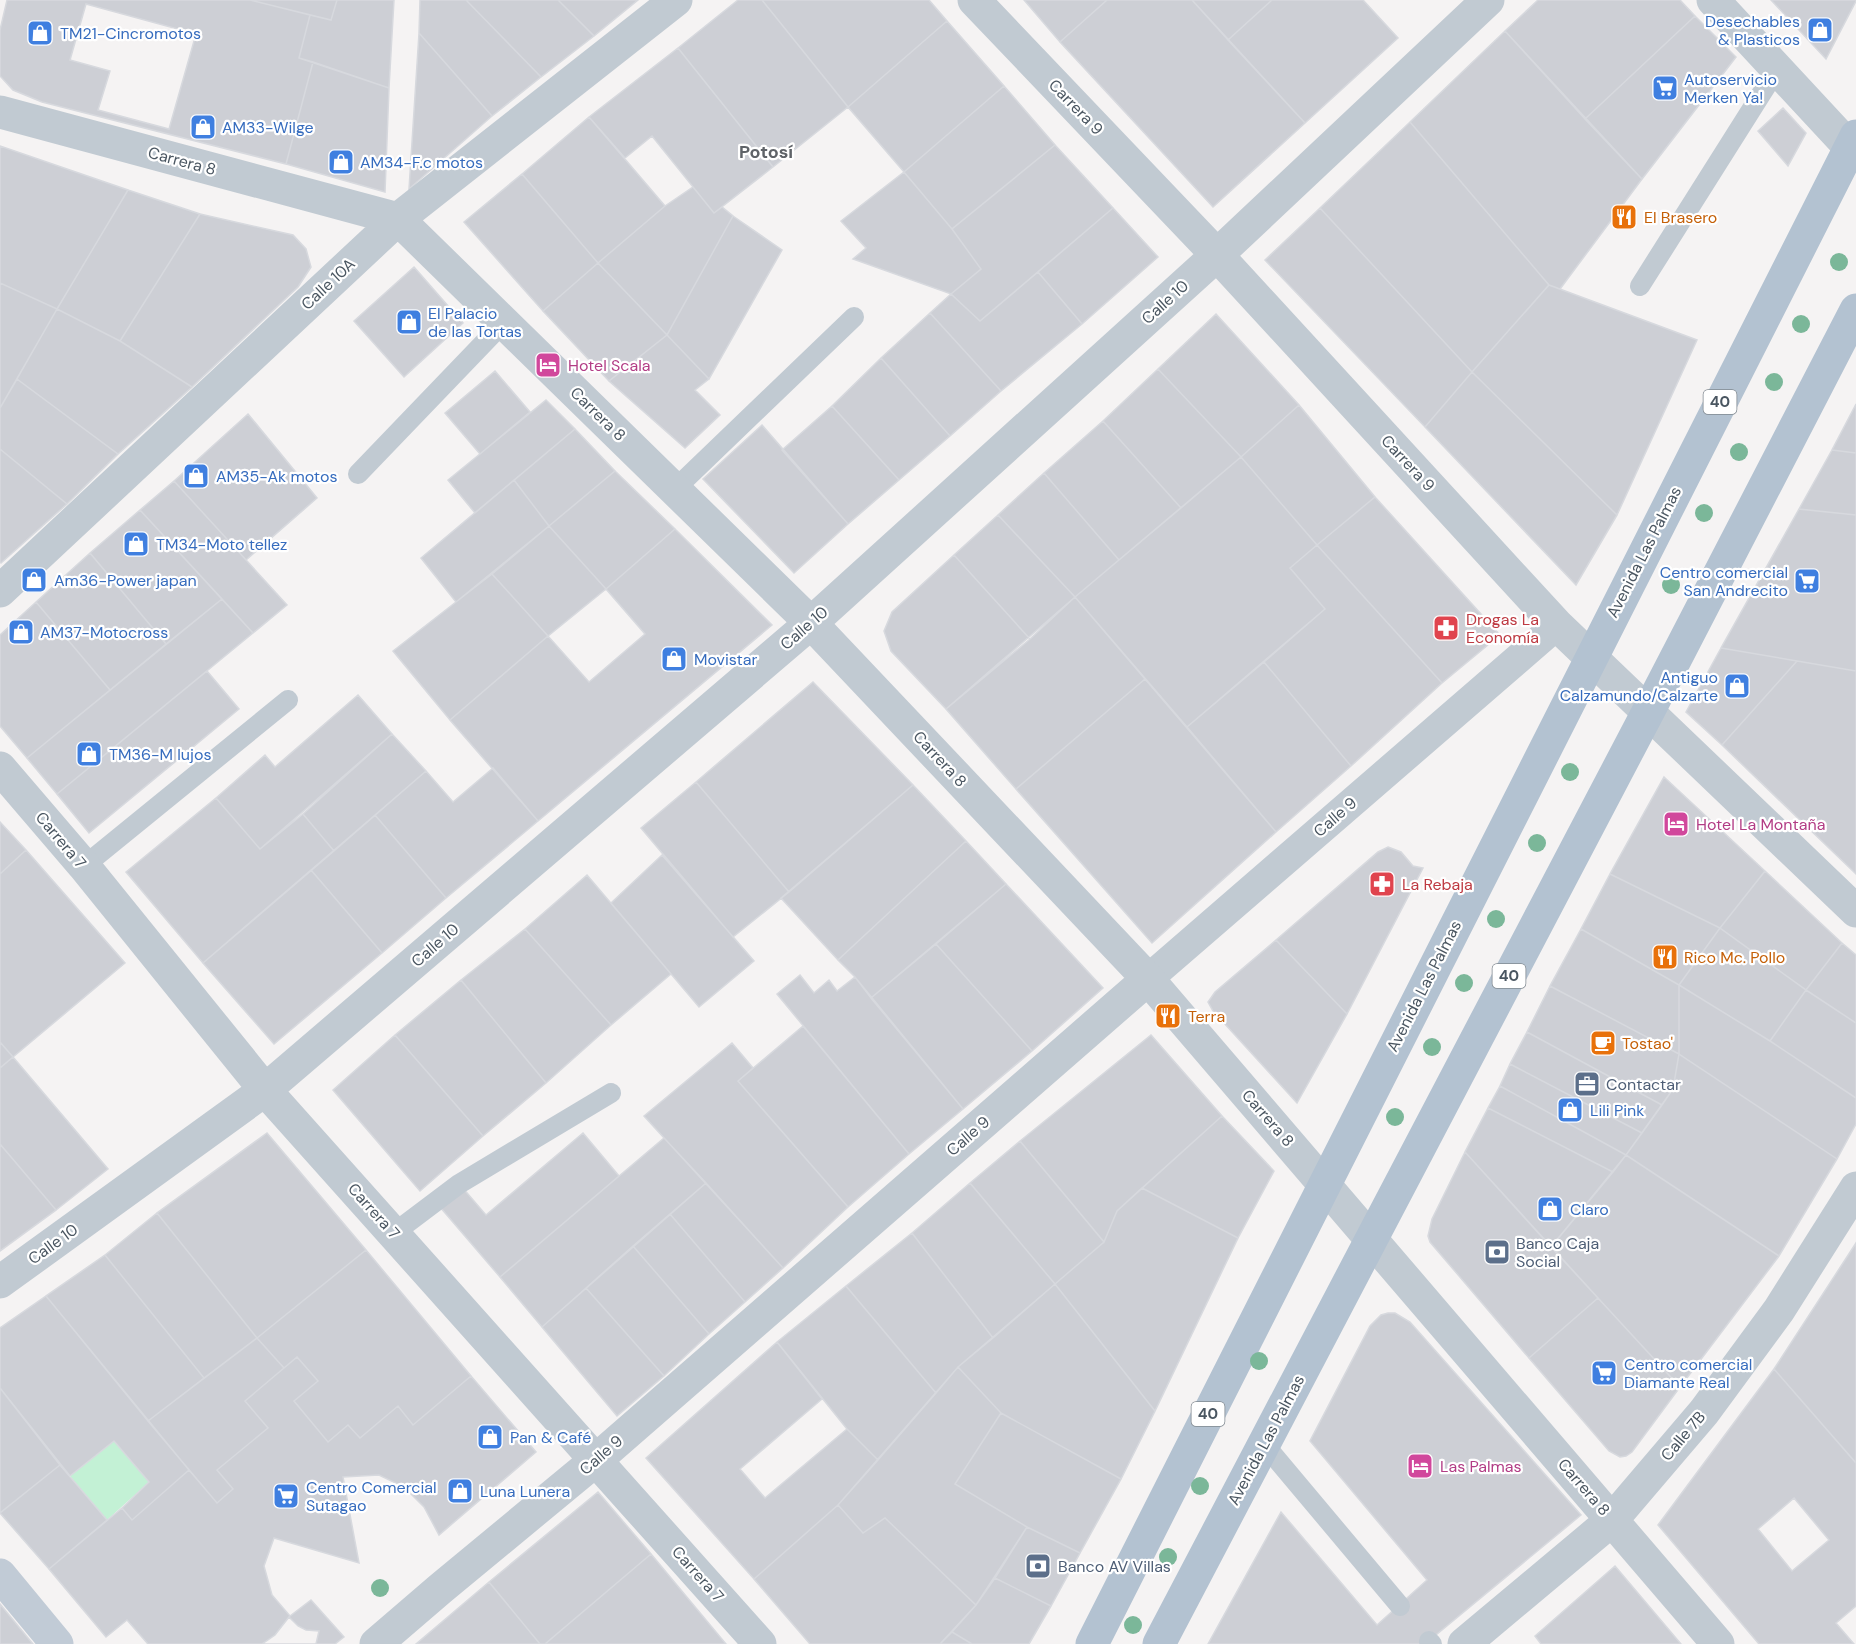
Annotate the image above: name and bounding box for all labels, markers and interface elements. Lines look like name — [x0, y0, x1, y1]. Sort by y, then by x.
place label: Desechables & Plasticos — [1705, 11, 1800, 50]
shop icon: Desechables & Plasticos — [1805, 15, 1835, 45]
shop icon: TM21-Cincromotos — [25, 18, 55, 48]
place label: TM21-Cincromotos — [60, 23, 201, 44]
place label: Autoservicio Merken Ya! — [1684, 69, 1777, 108]
supermarket icon: Autoservicio Merken Ya! — [1650, 73, 1680, 103]
street label: Carrera 9 — [1044, 75, 1108, 139]
shop icon: AM33-Wilge — [188, 112, 218, 142]
place label: AM33-Wilge — [222, 117, 314, 138]
district label: Potosí — [739, 140, 793, 164]
street label: Carrera 8 — [146, 142, 218, 180]
shop icon: AM34-F.c motos — [326, 147, 356, 177]
place label: AM34-F.c motos — [360, 152, 483, 173]
restaurant icon: El Brasero — [1609, 202, 1639, 232]
place label: El Brasero — [1644, 207, 1717, 228]
street label: Calle 10A — [296, 253, 360, 314]
street label: Calle 10 — [1137, 275, 1193, 329]
place label: El Palacio de las Tortas — [428, 303, 522, 342]
shop icon: El Palacio de las Tortas — [394, 307, 424, 337]
hotel icon: Hotel Scala — [533, 350, 563, 380]
place label: Hotel Scala — [568, 355, 650, 376]
street label: Carrera 8 — [566, 382, 630, 446]
road number: 40 — [1704, 390, 1736, 414]
street label: Carrera 9 — [1377, 430, 1439, 496]
shop icon: AM35-Ak motos — [181, 461, 211, 491]
place label: AM35-Ak motos — [216, 466, 337, 487]
street label: Avenida Las Palmas — [1602, 483, 1686, 621]
shop icon: TM34-Moto tellez — [121, 529, 151, 559]
place label: TM34-Moto tellez — [156, 534, 287, 555]
place label: Centro comercial San Andrecito — [1660, 562, 1788, 601]
shop icon: Am36-Power japan — [19, 565, 49, 595]
supermarket icon: Centro comercial San Andrecito — [1792, 566, 1822, 596]
place label: Am36-Power japan — [54, 570, 197, 591]
street label: Calle 10 — [776, 601, 832, 654]
place label: Drogas La Economía — [1466, 609, 1539, 648]
pharmacy icon: Drogas La Economía — [1431, 613, 1461, 643]
shop icon: AM37-Motocross — [6, 617, 36, 647]
place label: AM37-Motocross — [40, 622, 168, 643]
shop icon: Movistar — [659, 644, 689, 674]
place label: Movistar — [694, 649, 757, 670]
place label: Antiguo Calzamundo/Calzarte — [1560, 667, 1718, 706]
shop icon: Antiguo Calzamundo/Calzarte — [1722, 671, 1752, 701]
street label: Carrera 8 — [909, 726, 971, 792]
shop icon: TM36-M lujos — [74, 739, 104, 769]
place label: TM36-M lujos — [109, 744, 211, 765]
street label: Calle 9 — [1309, 792, 1361, 842]
street label: Carrera 7 — [31, 807, 91, 873]
hotel icon: Hotel La Montaña — [1661, 809, 1691, 839]
place label: Hotel La Montaña — [1696, 814, 1825, 835]
pharmacy icon: La Rebaja — [1367, 869, 1397, 899]
place label: La Rebaja — [1402, 874, 1473, 895]
street label: Avenida Las Palmas — [1382, 917, 1466, 1055]
street label: Calle 10 — [407, 918, 463, 971]
restaurant icon: Rico Mc. Pollo — [1650, 942, 1680, 972]
place label: Rico Mc. Pollo — [1684, 947, 1785, 968]
road number: 40 — [1492, 964, 1526, 988]
restaurant icon: Terra — [1153, 1001, 1183, 1031]
place label: Terra — [1188, 1006, 1225, 1027]
cafe icon: Tostao' — [1588, 1028, 1618, 1058]
place label: Tostao' — [1622, 1033, 1673, 1054]
office icon: Contactar — [1572, 1069, 1602, 1099]
place label: Contactar — [1606, 1074, 1681, 1095]
street label: Carrera 8 — [1237, 1085, 1299, 1151]
shop icon: Lili Pink — [1555, 1095, 1585, 1125]
place label: Lili Pink — [1590, 1100, 1644, 1121]
street label: Calle 9 — [942, 1111, 994, 1161]
street label: Carrera 7 — [343, 1179, 405, 1243]
shop icon: Claro — [1535, 1194, 1565, 1224]
place label: Claro — [1570, 1199, 1609, 1220]
street label: Calle 10 — [24, 1219, 82, 1269]
place label: Banco Caja Social — [1516, 1233, 1599, 1272]
bank icon: Banco Caja Social — [1482, 1237, 1512, 1267]
place label: Centro comercial Diamante Real — [1624, 1354, 1752, 1393]
supermarket icon: Centro comercial Diamante Real — [1589, 1358, 1619, 1388]
street label: Avenida Las Palmas — [1223, 1371, 1309, 1509]
road number: 40 — [1192, 1402, 1224, 1426]
street label: Calle 7B — [1656, 1407, 1710, 1465]
shop icon: Pan & Café — [475, 1422, 505, 1452]
place label: Pan & Café — [510, 1427, 591, 1448]
street label: Calle 9 — [575, 1430, 627, 1480]
hotel icon: Las Palmas — [1405, 1451, 1435, 1481]
street label: Carrera 8 — [1553, 1454, 1615, 1520]
place label: Las Palmas — [1440, 1456, 1522, 1477]
shop icon: Luna Lunera — [445, 1476, 475, 1506]
place label: Centro Comercial Sutagao — [306, 1477, 437, 1516]
supermarket icon: Centro Comercial Sutagao — [271, 1481, 301, 1511]
place label: Luna Lunera — [480, 1481, 570, 1502]
street label: Carrera 7 — [667, 1542, 729, 1606]
bank icon: Banco AV Villas — [1023, 1551, 1053, 1581]
place label: Banco AV Villas — [1058, 1556, 1171, 1577]

